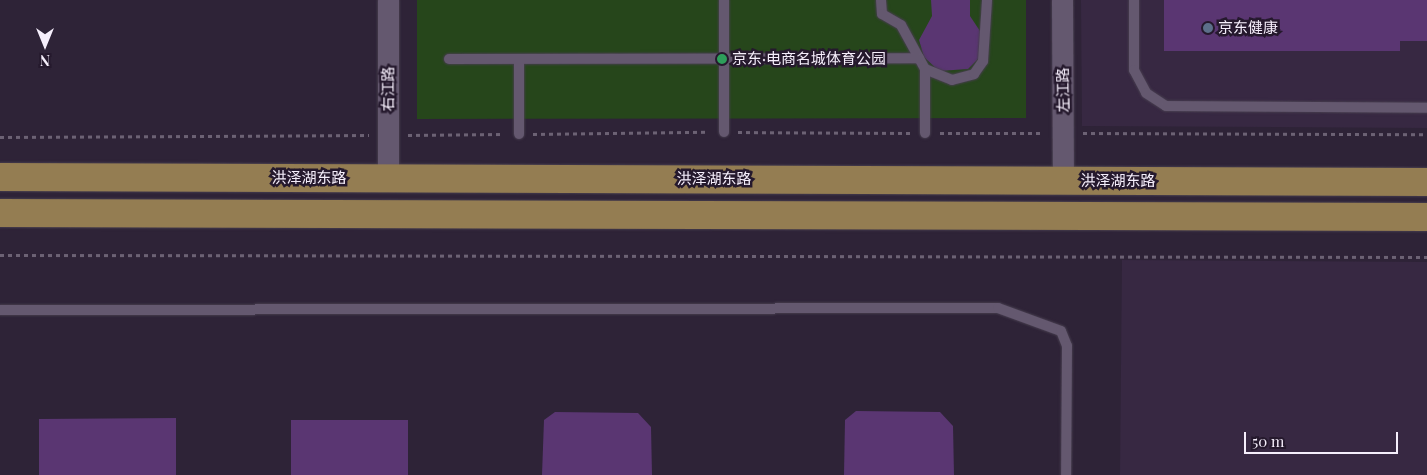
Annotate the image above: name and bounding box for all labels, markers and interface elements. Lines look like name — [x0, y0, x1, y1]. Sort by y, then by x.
place label: 京东健康 — [1218, 19, 1278, 37]
north arrow — [20, 20, 70, 70]
marker: 京东健康 — [1202, 22, 1214, 34]
place label: 京东·电商名城体育公园 — [732, 50, 886, 68]
text: N — [40, 51, 50, 70]
marker: 京东·电商名城体育公园 — [716, 53, 728, 65]
street label: 右江路 — [379, 67, 397, 111]
street label: 左江路 — [1054, 67, 1072, 113]
street label: 洪泽湖东路 — [272, 169, 346, 187]
street label: 洪泽湖东路 — [677, 170, 751, 188]
street label: 洪泽湖东路 — [1081, 172, 1155, 190]
scale bar — [1247, 422, 1401, 454]
text: 50 m — [1252, 431, 1284, 451]

